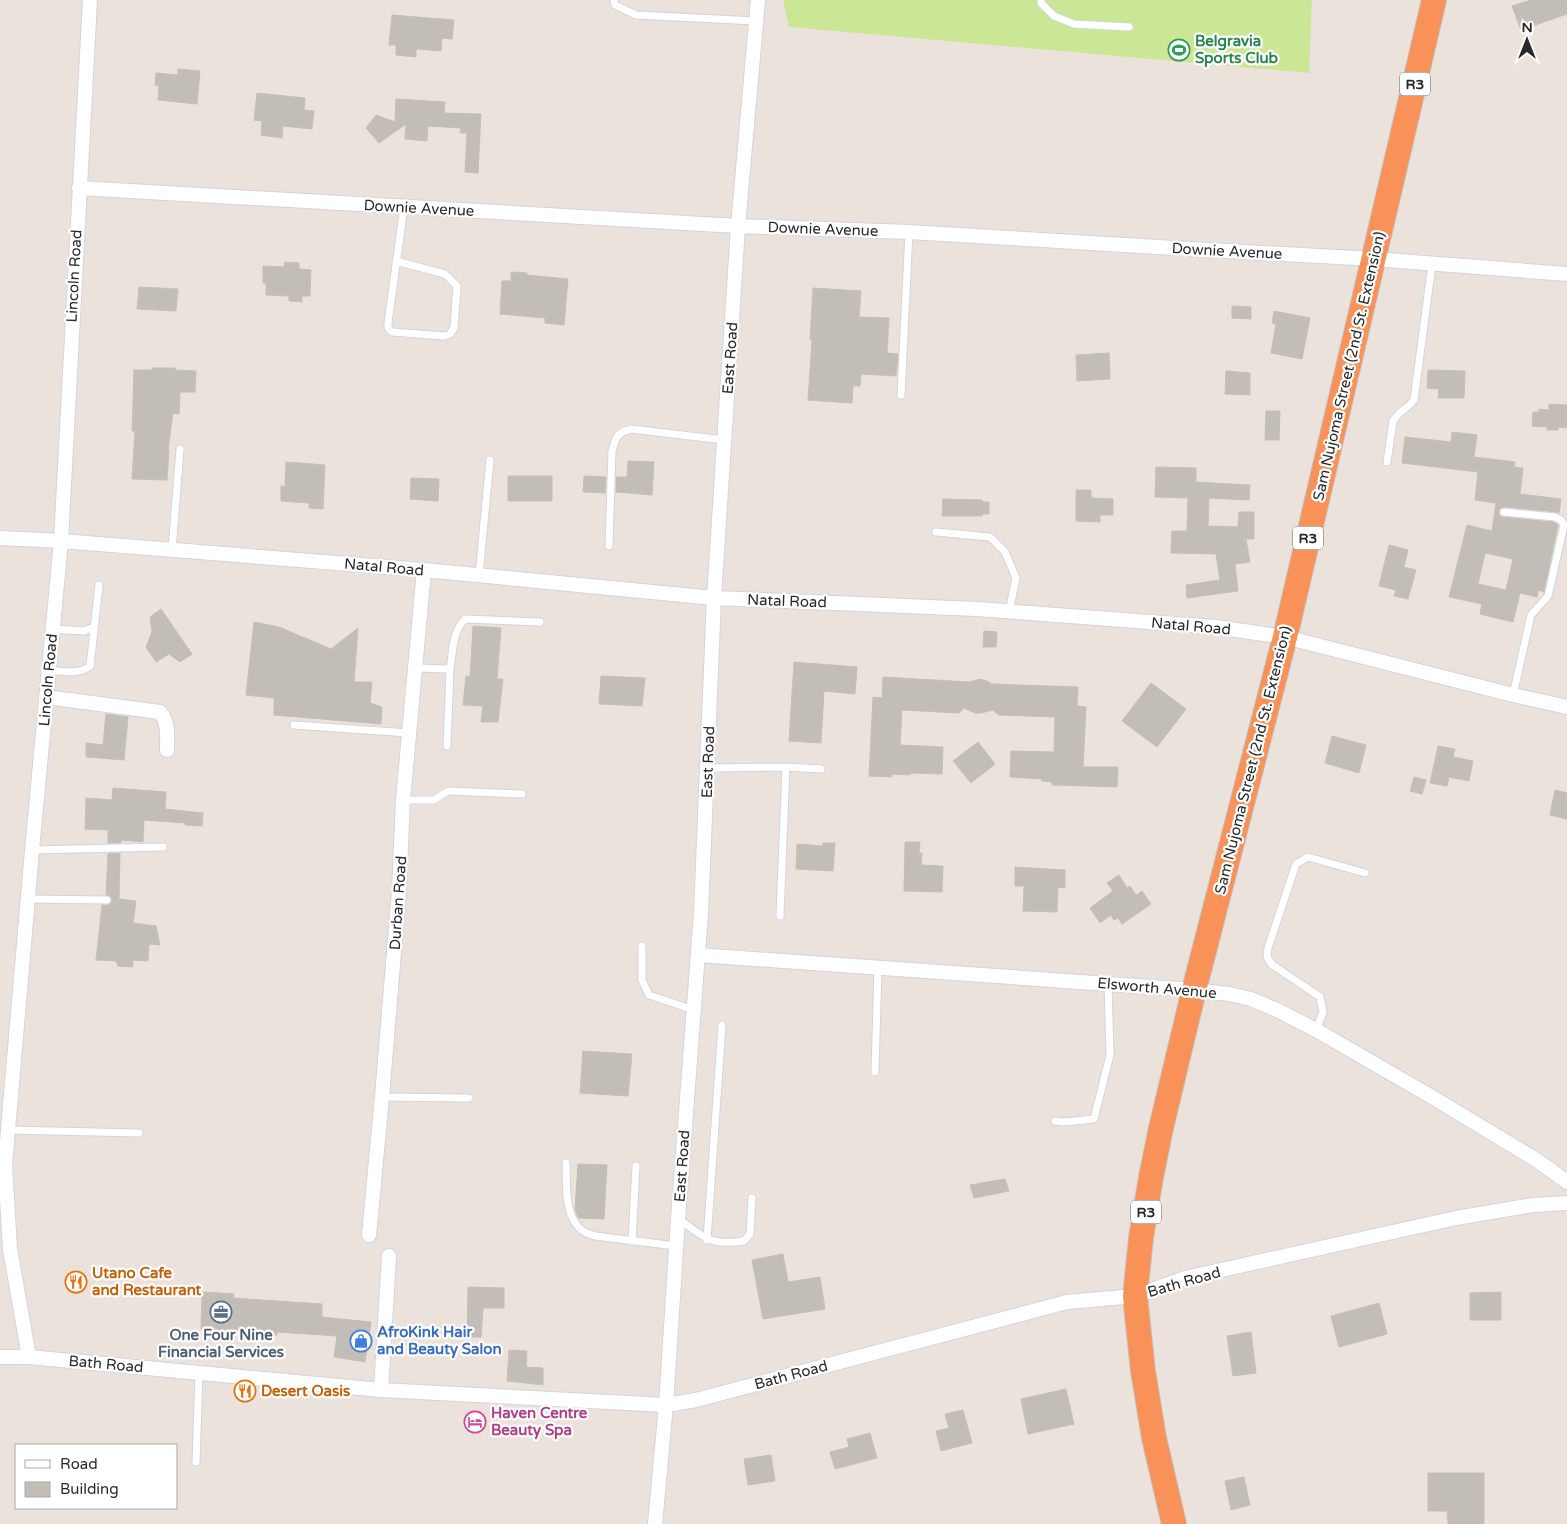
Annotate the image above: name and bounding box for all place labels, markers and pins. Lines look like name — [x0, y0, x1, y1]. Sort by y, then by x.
place label: Belgravia Sports Club — [1195, 32, 1279, 68]
sports icon: Belgravia Sports Club — [1167, 38, 1191, 62]
place label: Utano Cafe and Restaurant — [92, 1264, 202, 1299]
restaurant icon: Utano Cafe and Restaurant — [64, 1270, 88, 1294]
office icon: One Four Nine Financial Services — [209, 1300, 233, 1324]
place label: AfroKink Hair and Beauty Salon — [377, 1323, 502, 1359]
place label: One Four Nine Financial Services — [158, 1326, 284, 1361]
shop icon: AfroKink Hair and Beauty Salon — [349, 1329, 373, 1353]
restaurant icon: Desert Oasis — [233, 1379, 257, 1403]
place label: Desert Oasis — [261, 1382, 350, 1400]
place label: Haven Centre Beauty Spa — [491, 1404, 588, 1440]
hotel icon: Haven Centre Beauty Spa — [463, 1410, 487, 1434]

